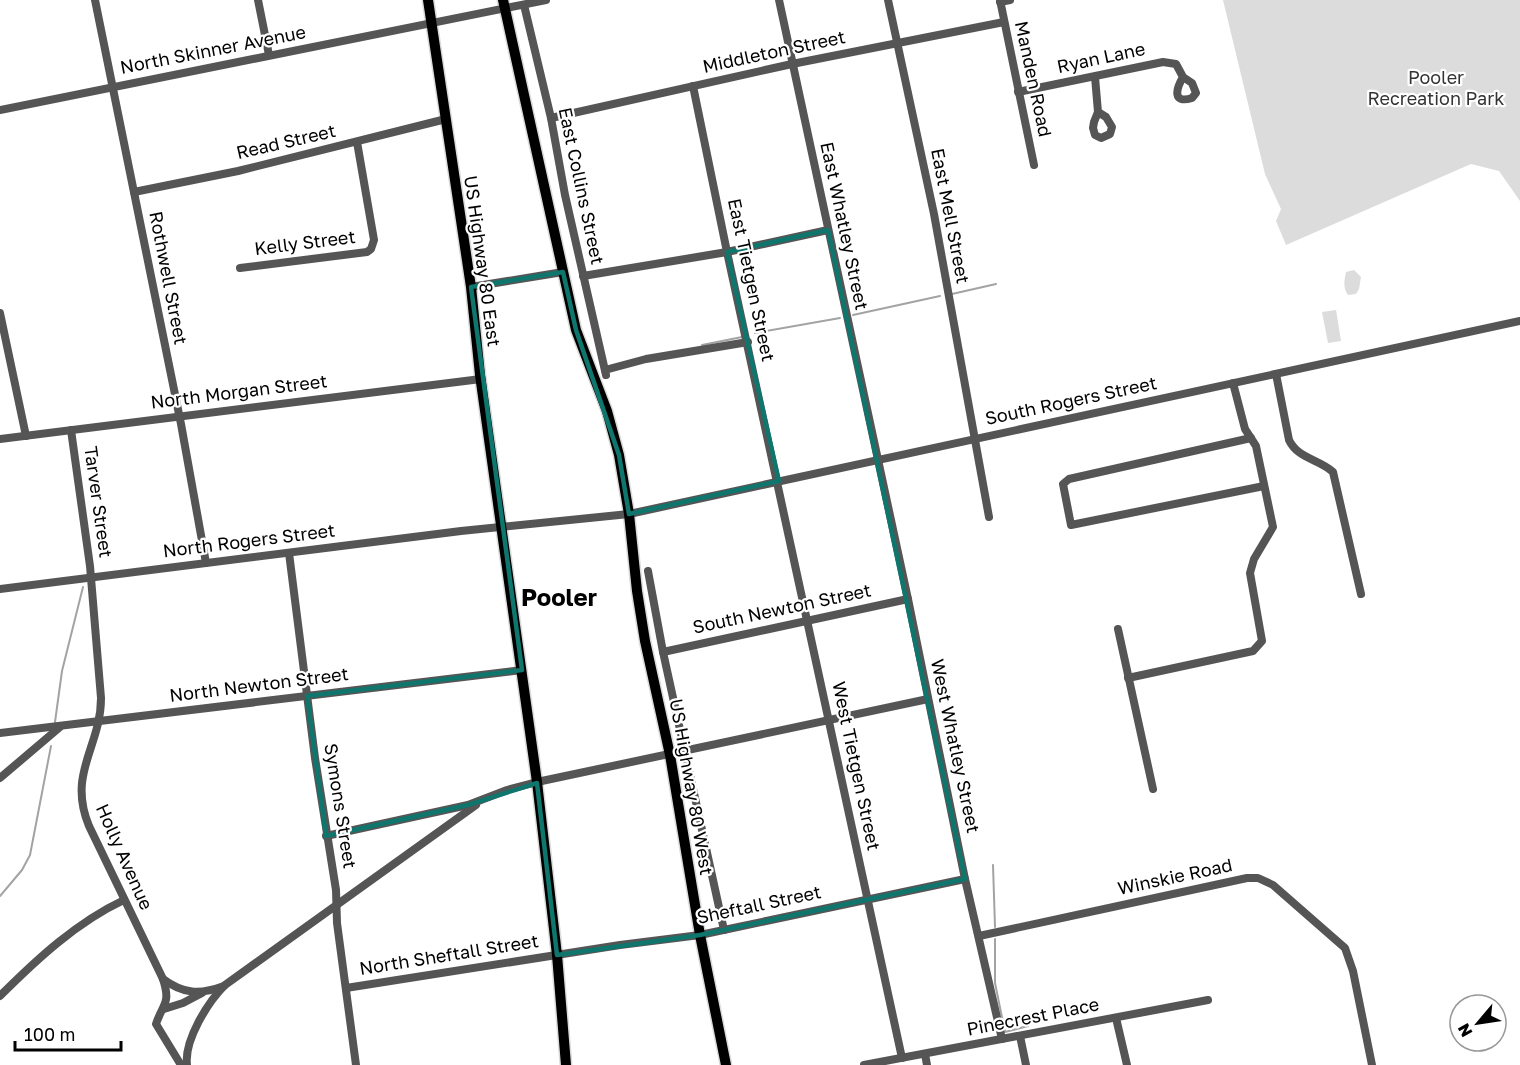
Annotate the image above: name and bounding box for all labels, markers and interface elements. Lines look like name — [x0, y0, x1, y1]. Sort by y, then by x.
street label: Manden Road — [1011, 19, 1057, 139]
street label: North Skinner Avenue — [118, 20, 308, 78]
street label: Middleton Street — [700, 25, 847, 77]
street label: Ryan Lane — [1055, 37, 1147, 77]
park label: Pooler Recreation Park — [1368, 66, 1504, 109]
street label: East Collins Street — [555, 105, 609, 266]
street label: Read Street — [234, 119, 338, 163]
street label: East Whatley Street — [816, 140, 874, 312]
street label: East Mell Street — [927, 146, 975, 285]
street label: US Highway 80 East — [460, 174, 506, 348]
street label: East Tietgen Street — [724, 196, 780, 363]
street label: Rothwell Street — [145, 209, 193, 346]
street label: Kelly Street — [253, 225, 357, 259]
street label: North Morgan Street — [149, 369, 328, 413]
street label: South Rogers Street — [983, 371, 1159, 429]
street label: Tarver Street — [80, 445, 118, 559]
street label: North Rogers Street — [162, 519, 336, 561]
street label: South Newton Street — [691, 578, 873, 638]
district label: Pooler — [521, 582, 597, 611]
street label: West Whatley Street — [927, 657, 985, 835]
street label: North Newton Street — [168, 662, 350, 706]
street label: West Tietgen Street — [828, 679, 886, 852]
street label: US Highway 80 West — [666, 697, 718, 877]
street label: Symons Street — [320, 742, 362, 870]
street label: Holly Avenue — [92, 800, 158, 913]
street label: Winskie Road — [1115, 853, 1234, 899]
street label: Sheftall Street — [695, 880, 823, 928]
street label: North Sheftall Street — [358, 929, 540, 979]
street label: Pinecrest Place — [965, 992, 1101, 1040]
north arrow — [1448, 993, 1508, 1053]
scale bar — [15, 1014, 122, 1052]
text: N — [1453, 1020, 1477, 1040]
text: 100 m — [24, 1023, 75, 1045]

